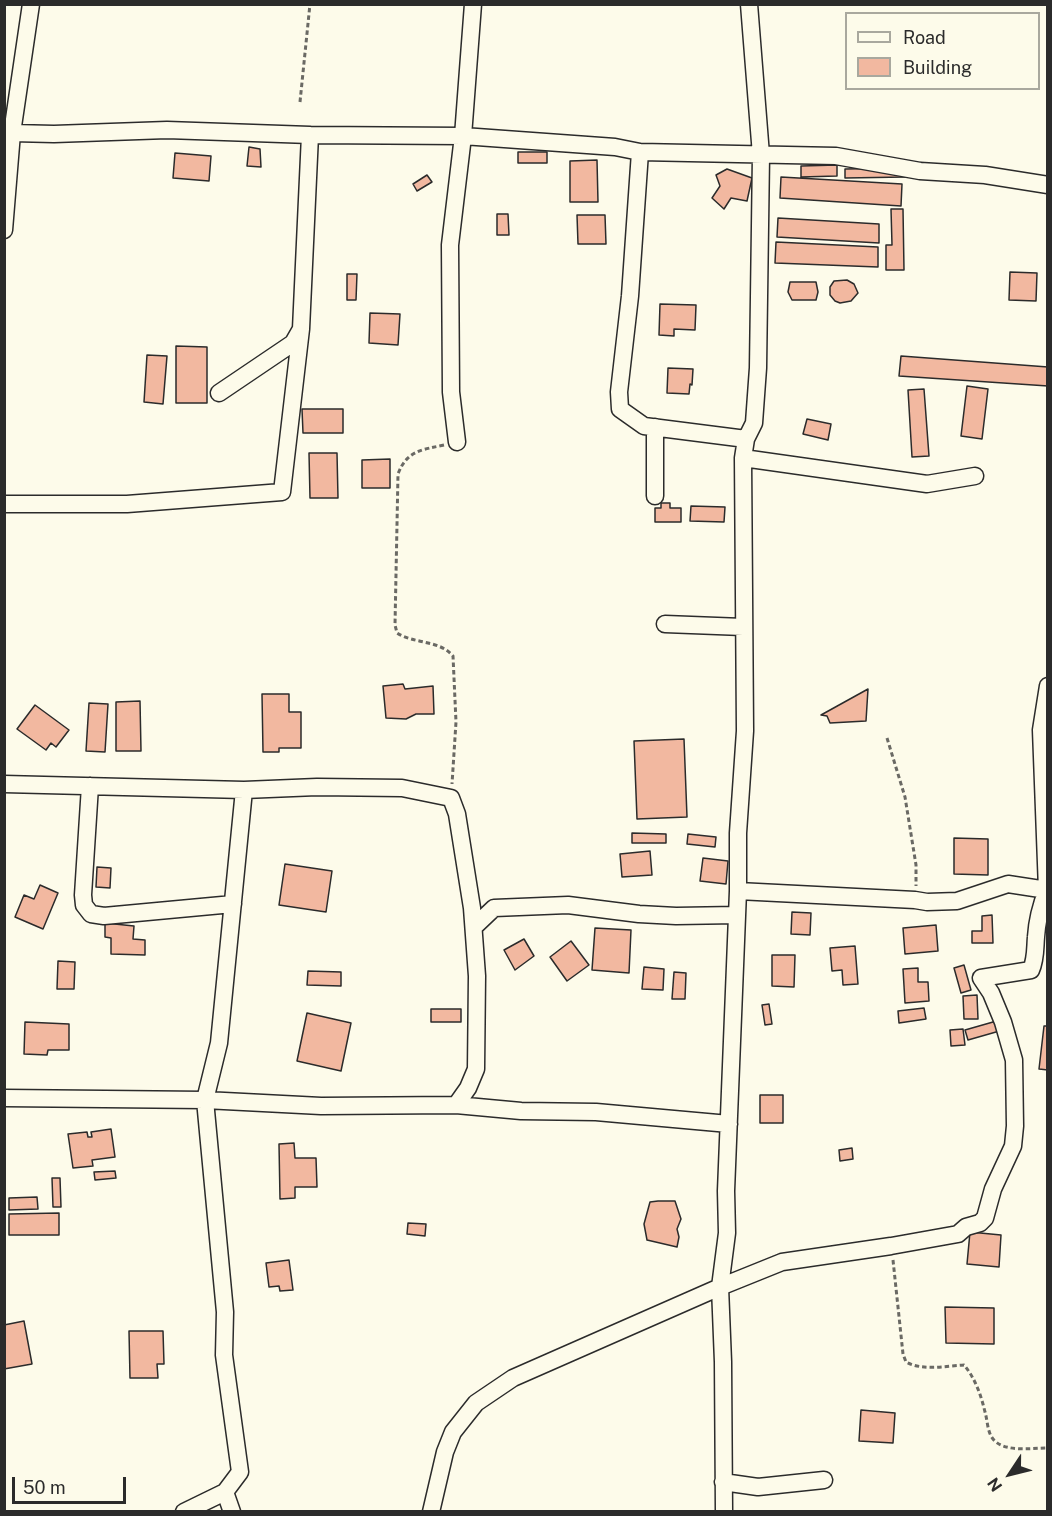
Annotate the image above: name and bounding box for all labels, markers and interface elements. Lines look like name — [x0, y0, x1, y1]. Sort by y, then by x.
legend — [845, 12, 1040, 90]
text: Road — [903, 27, 946, 48]
text: Building — [903, 57, 972, 78]
north arrow — [980, 1444, 1040, 1504]
scale bar — [15, 1465, 129, 1503]
text: N — [983, 1474, 1006, 1495]
text: 50 m — [23, 1477, 66, 1498]

